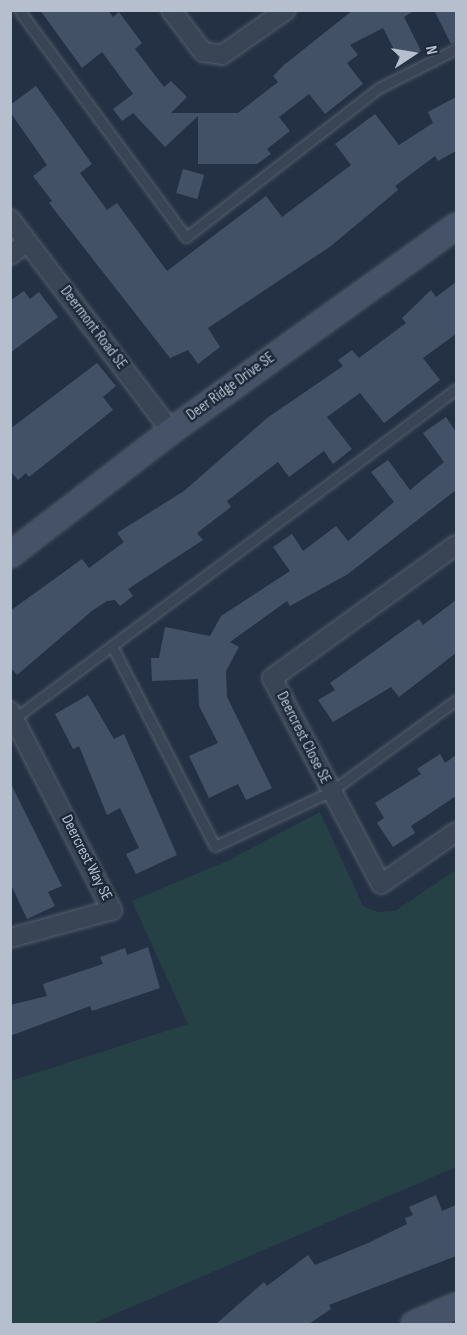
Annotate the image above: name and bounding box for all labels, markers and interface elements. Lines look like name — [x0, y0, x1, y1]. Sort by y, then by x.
north arrow — [383, 24, 443, 84]
text: N — [421, 44, 441, 56]
street label: Deermont Road SE — [55, 283, 131, 373]
street label: Deer Ridge Drive SE — [183, 349, 279, 425]
street label: Deercrest Close SE — [272, 689, 334, 787]
street label: Deercrest Way SE — [56, 812, 116, 904]

